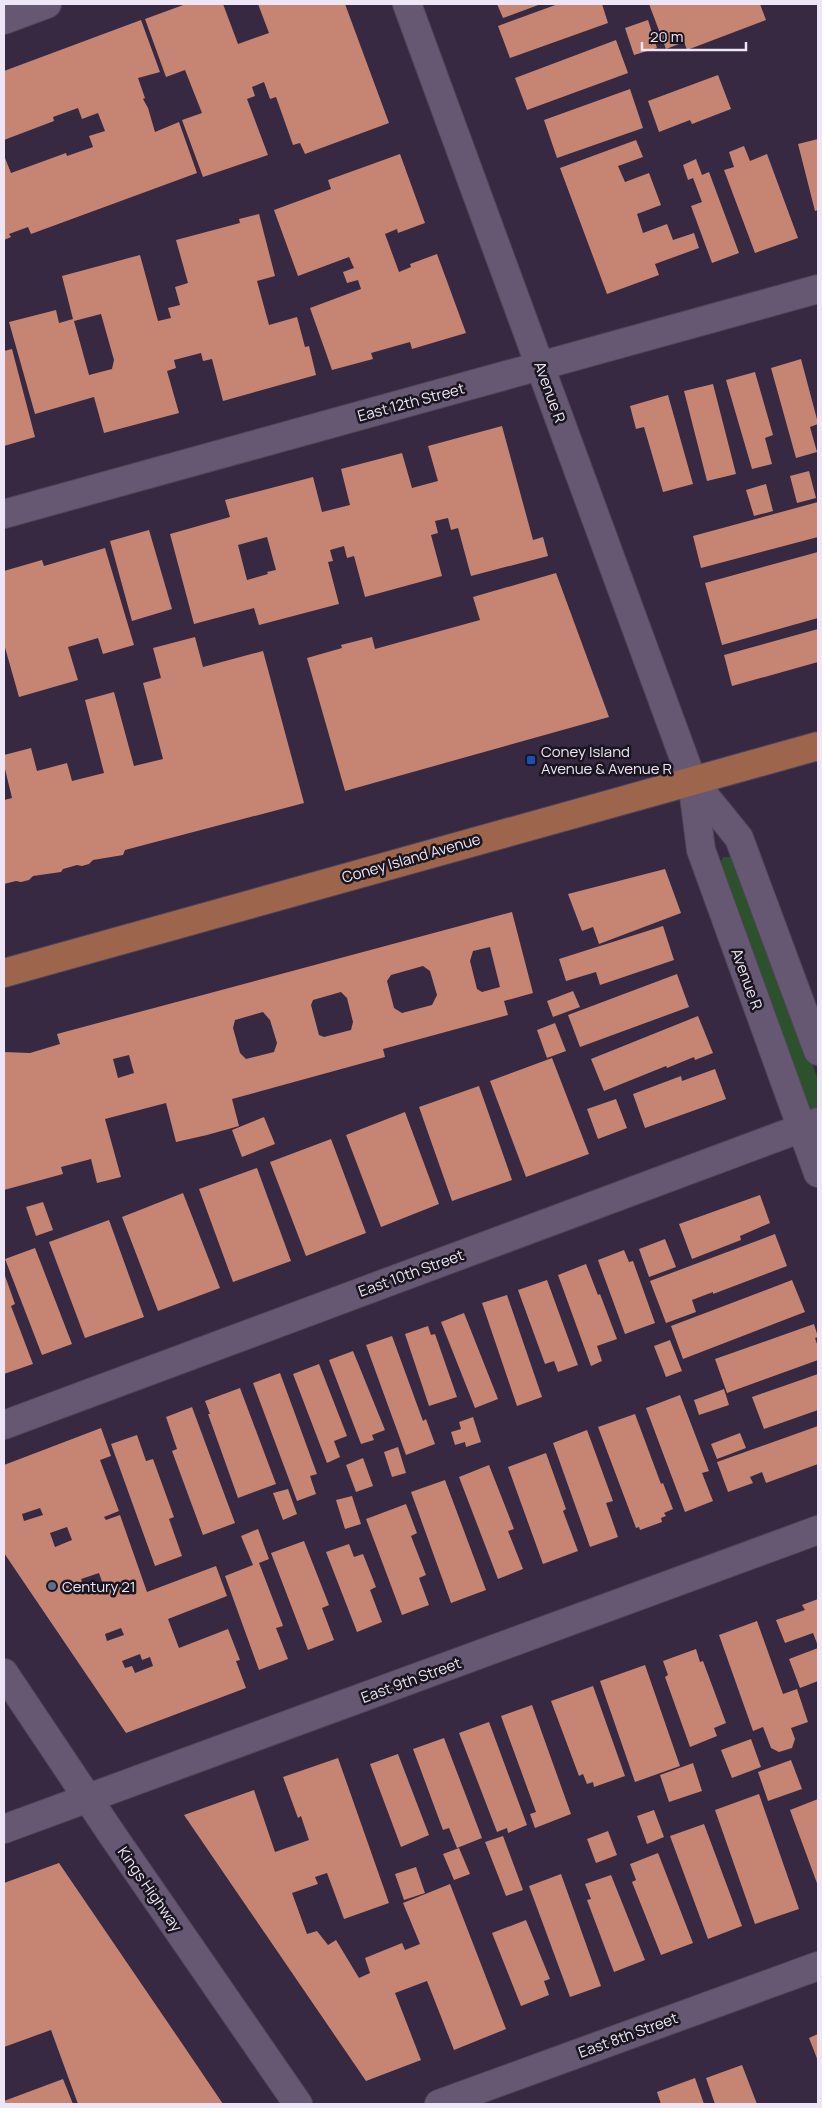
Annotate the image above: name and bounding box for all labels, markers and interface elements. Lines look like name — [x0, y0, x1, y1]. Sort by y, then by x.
scale bar — [642, 20, 746, 52]
text: 20 m — [650, 26, 683, 47]
street label: Avenue R — [529, 358, 571, 426]
street label: East 12th Street — [355, 378, 467, 426]
place label: Coney Island Avenue & Avenue R — [541, 741, 672, 779]
marker: Coney Island Avenue & Avenue R — [525, 754, 537, 766]
street label: Coney Island Avenue — [339, 828, 483, 888]
street label: Avenue R — [726, 945, 768, 1013]
street label: East 10th Street — [355, 1244, 467, 1302]
place label: Century 21 — [62, 1576, 136, 1597]
marker: Century 21 — [46, 1580, 58, 1592]
street label: East 9th Street — [358, 1652, 464, 1708]
street label: Kings Highway — [113, 1842, 187, 1936]
street label: East 8th Street — [575, 2007, 681, 2063]

